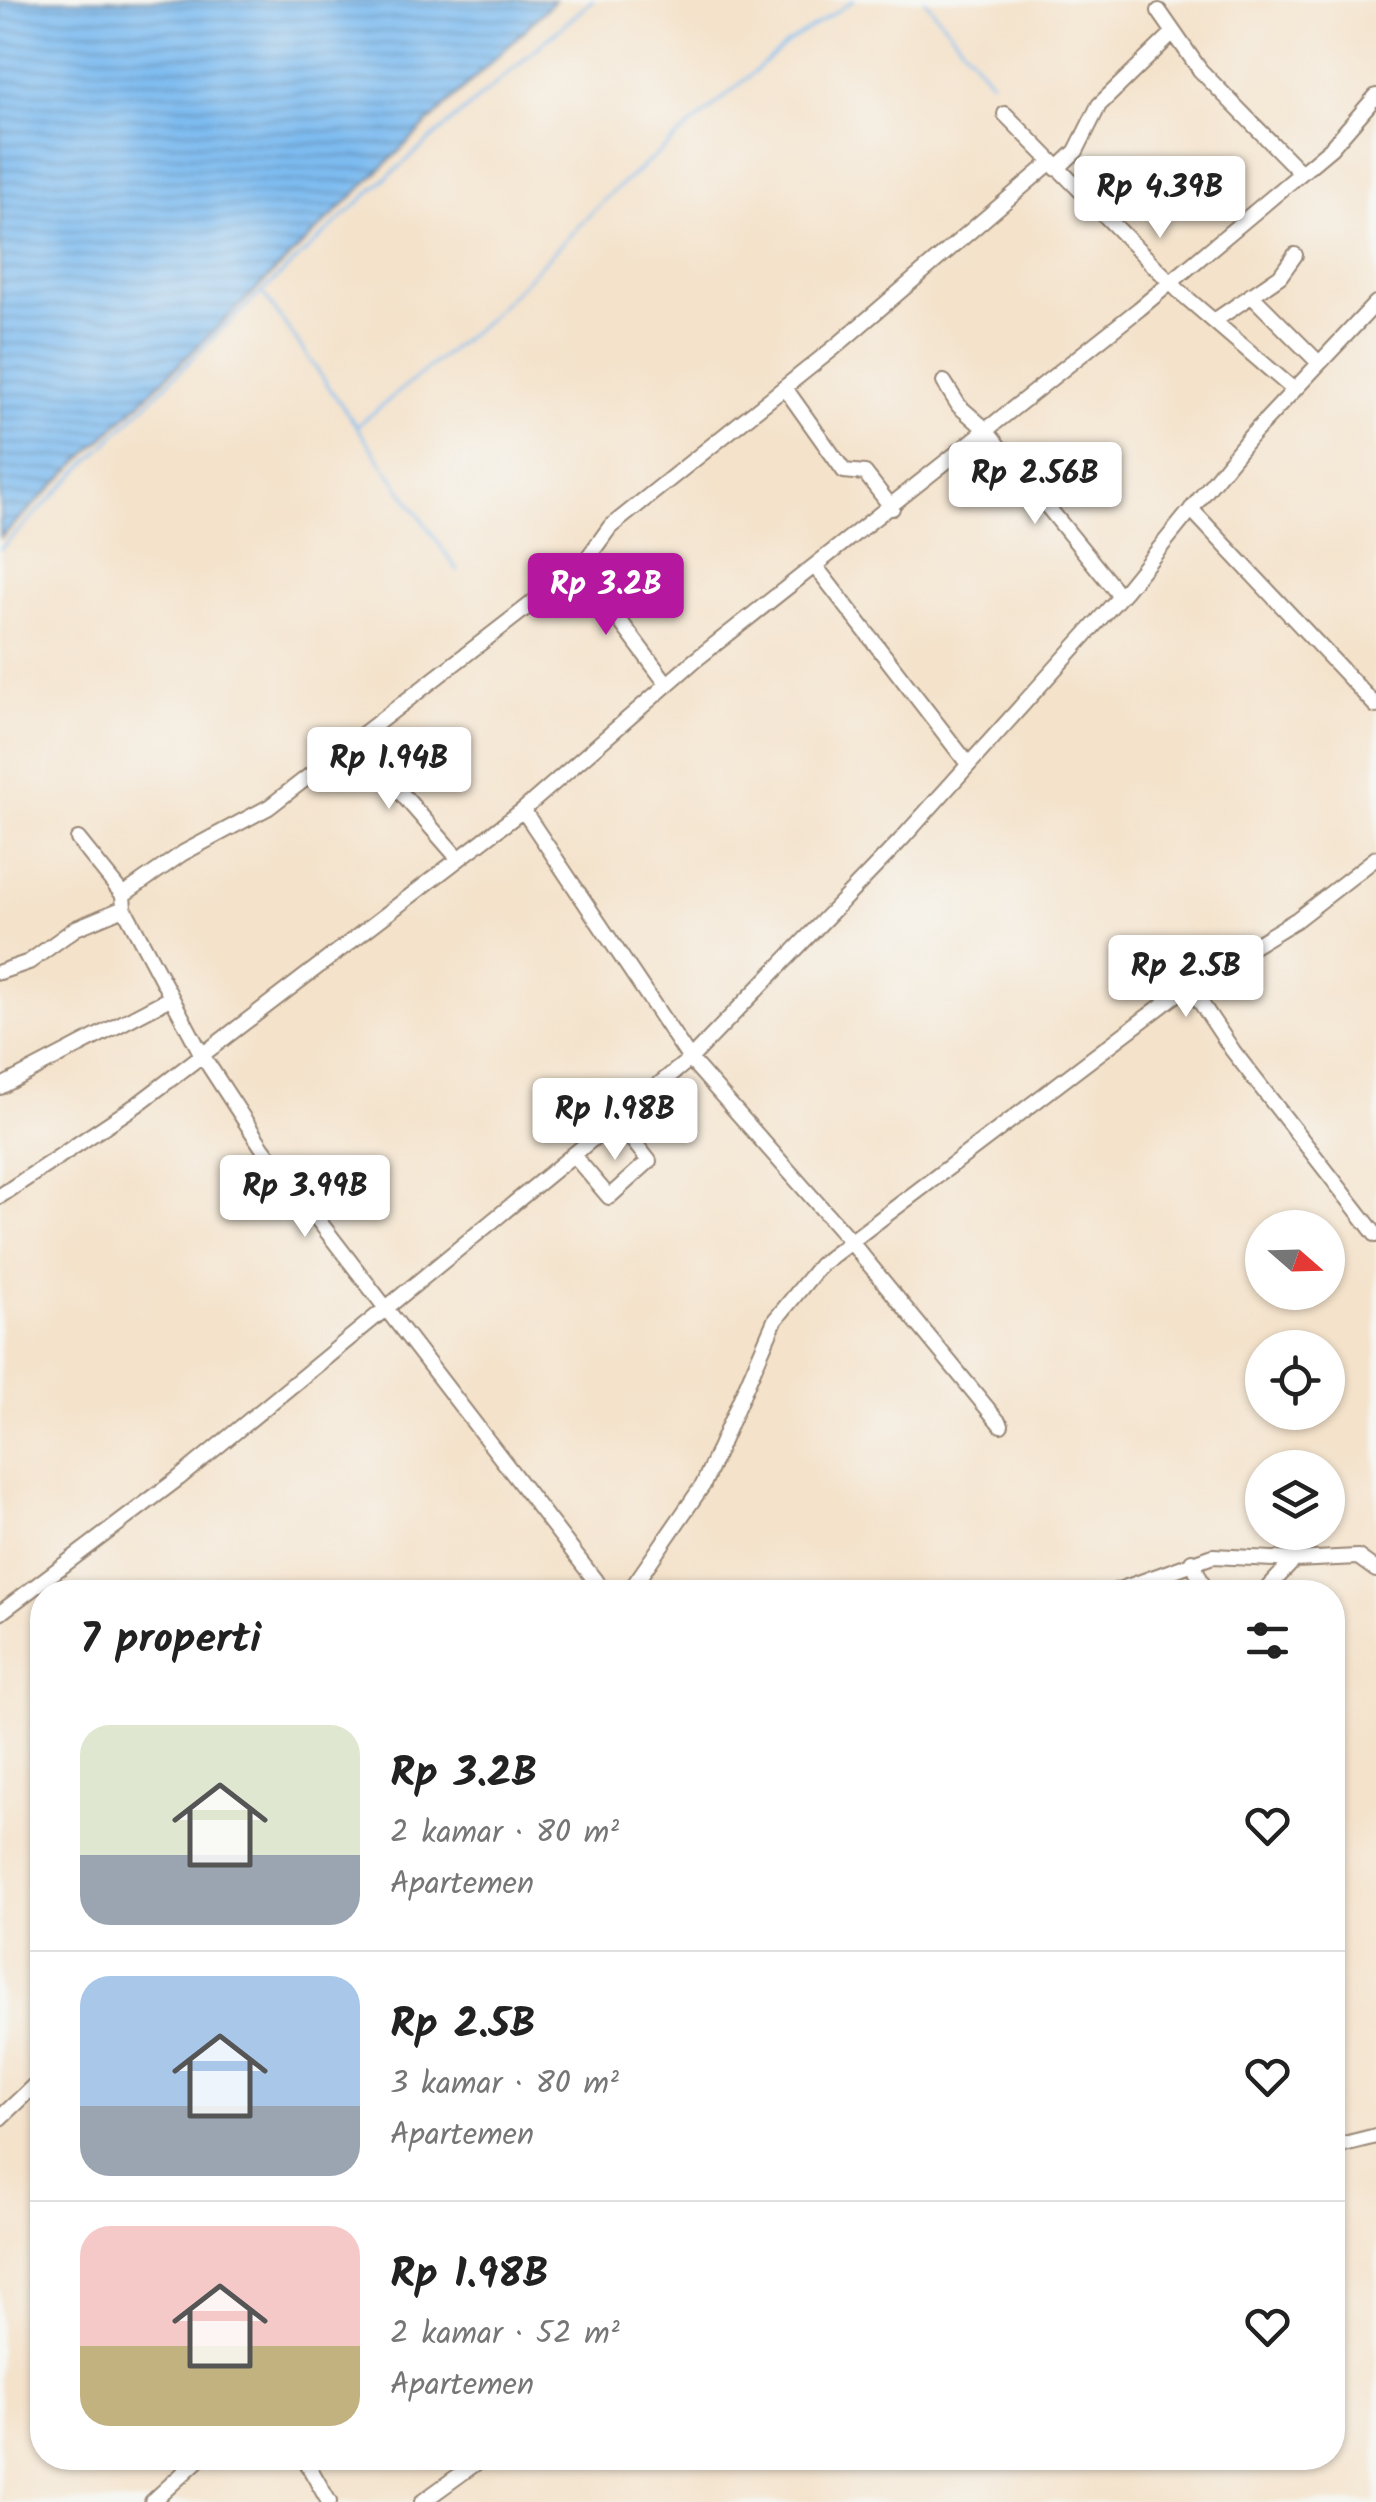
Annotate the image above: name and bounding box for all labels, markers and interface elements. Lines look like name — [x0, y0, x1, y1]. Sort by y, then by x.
pin: Rp 4.39B — [1057, 156, 1263, 241]
text: Rp 4.39B — [1096, 163, 1224, 214]
pin: Rp 2.56B — [932, 442, 1138, 527]
text: Rp 2.56B — [971, 449, 1099, 500]
pin: Rp 3.2B — [514, 553, 698, 638]
text: Rp 3.2B — [550, 560, 662, 611]
pin: Rp 1.94B — [286, 727, 492, 812]
text: Rp 1.94B — [329, 734, 449, 785]
pin: Rp 2.5B — [1094, 935, 1278, 1020]
text: Rp 2.5B — [1130, 942, 1242, 993]
pin: Rp 1.98B — [512, 1078, 718, 1163]
text: Rp 1.98B — [554, 1085, 676, 1136]
pin: Rp 3.99B — [202, 1155, 408, 1240]
text: Rp 3.99B — [242, 1162, 368, 1213]
north arrow — [1245, 1210, 1345, 1310]
map controls — [1245, 1210, 1345, 1550]
button: locate — [1245, 1330, 1345, 1430]
button: layers — [1245, 1450, 1345, 1550]
text: 7 properti — [80, 1607, 261, 1674]
icon: filters — [1240, 1613, 1295, 1668]
text: Rp 3.2B — [390, 1741, 538, 1808]
icon: home — [160, 1765, 280, 1885]
icon: heart — [1240, 1798, 1295, 1853]
text: 2 kamar · 80 m² — [390, 1808, 619, 1859]
text: Apartemen — [390, 1859, 534, 1910]
text: Rp 2.5B — [390, 1992, 536, 2059]
icon: home — [160, 2016, 280, 2136]
icon: heart — [1240, 2049, 1295, 2104]
text: 3 kamar · 80 m² — [390, 2059, 619, 2110]
text: Apartemen — [390, 2110, 534, 2161]
text: Rp 1.98B — [390, 2242, 549, 2309]
icon: home — [160, 2266, 280, 2386]
icon: heart — [1240, 2299, 1295, 2354]
text: 2 kamar · 52 m² — [390, 2309, 620, 2360]
text: Apartemen — [390, 2360, 534, 2411]

